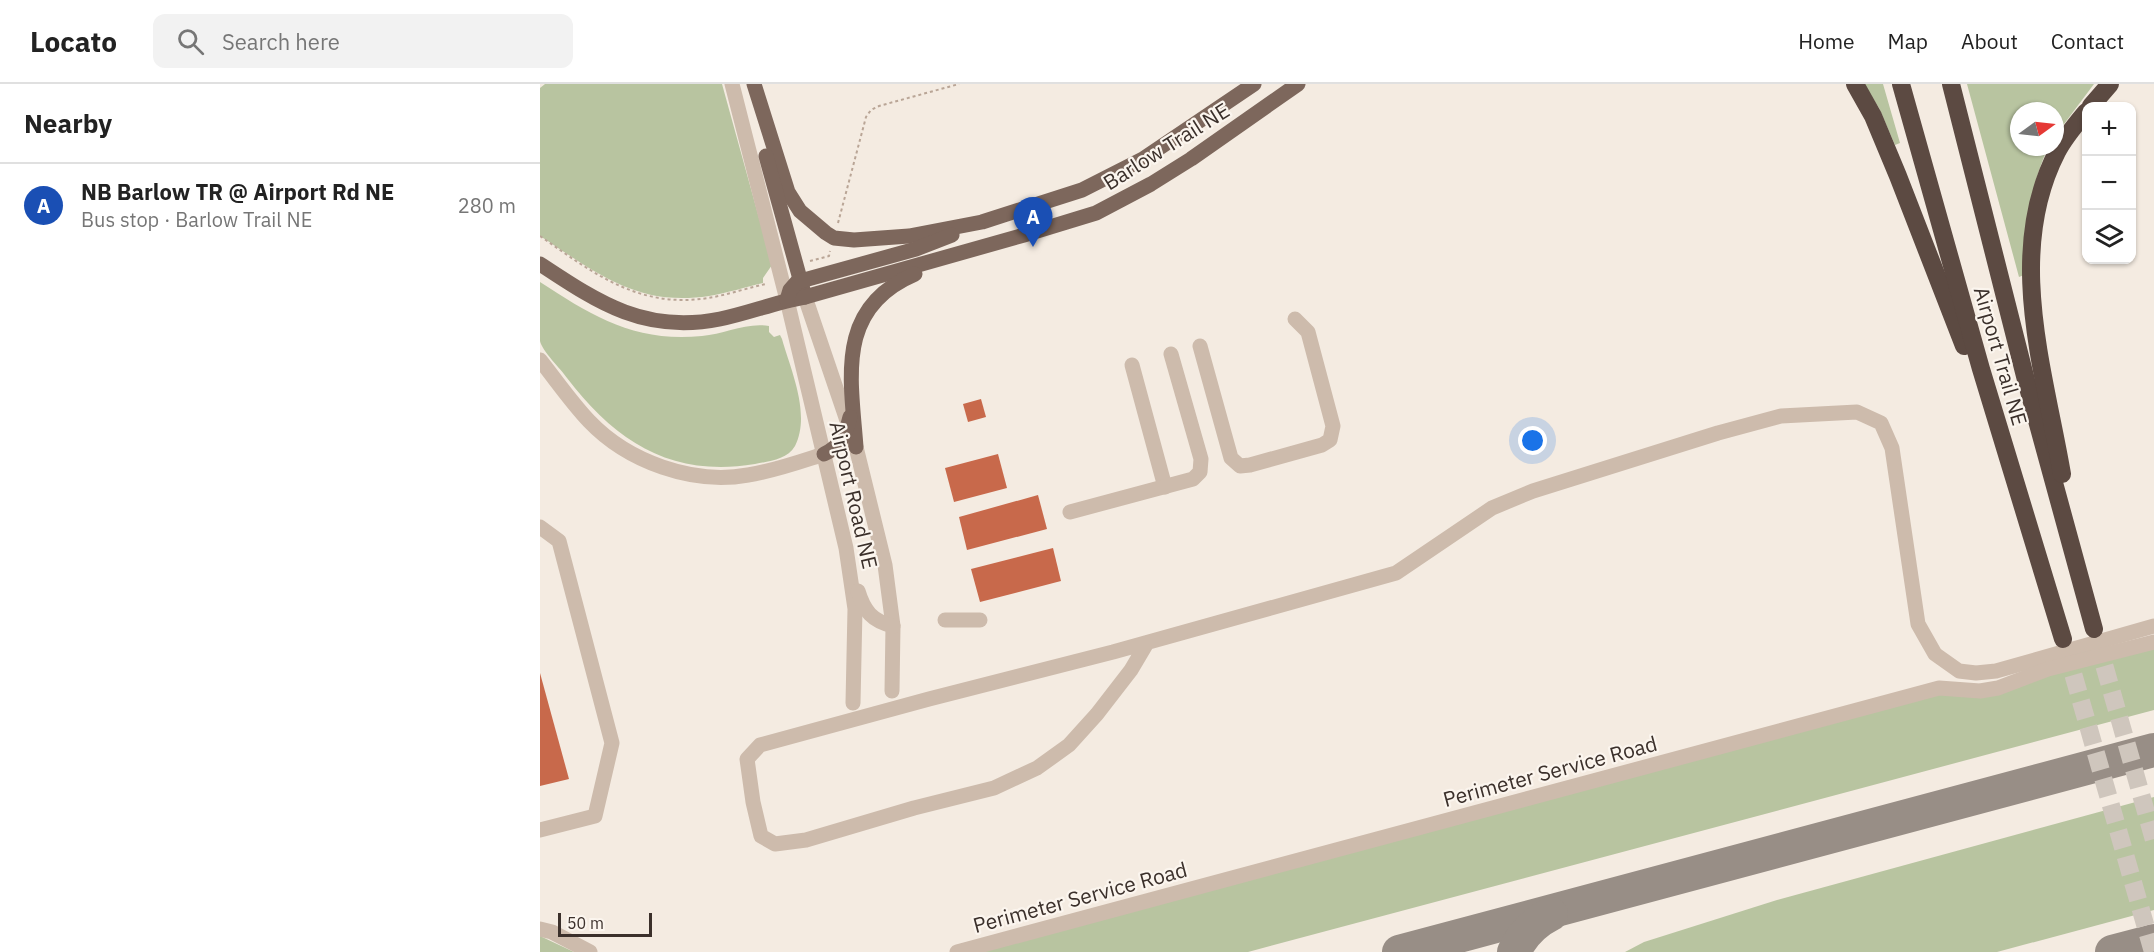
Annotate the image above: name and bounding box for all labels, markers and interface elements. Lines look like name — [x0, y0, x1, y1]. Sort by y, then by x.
search box — [153, 14, 573, 68]
text: Locato — [30, 23, 117, 60]
icon: search — [174, 25, 207, 58]
text: Search here — [222, 27, 340, 56]
text: Home — [1798, 27, 1855, 55]
text: Map — [1888, 27, 1928, 55]
text: About — [1961, 27, 2018, 55]
text: Contact — [2051, 27, 2124, 55]
street label: Barlow Trail NE — [1098, 96, 1234, 196]
north arrow — [2010, 102, 2064, 156]
map controls — [2082, 102, 2136, 264]
button: + — [2082, 102, 2136, 156]
text: Nearby — [24, 106, 112, 140]
button: − — [2082, 156, 2136, 210]
text: NB Barlow TR @ Airport Rd NE — [81, 177, 394, 206]
text: A — [37, 192, 50, 219]
text: 280 m — [458, 192, 516, 219]
pin: A — [1014, 198, 1052, 247]
text: Bus stop · Barlow Trail NE — [81, 206, 312, 233]
button: layers — [2082, 210, 2136, 264]
street label: Airport Trail NE — [1968, 283, 2034, 429]
street label: Airport Road NE — [823, 418, 885, 572]
your location — [1518, 426, 1547, 455]
street label: Perimeter Service Road — [1440, 729, 1660, 813]
street label: Perimeter Service Road — [970, 855, 1190, 939]
scale bar — [558, 910, 652, 938]
text: 50 m — [567, 913, 604, 933]

